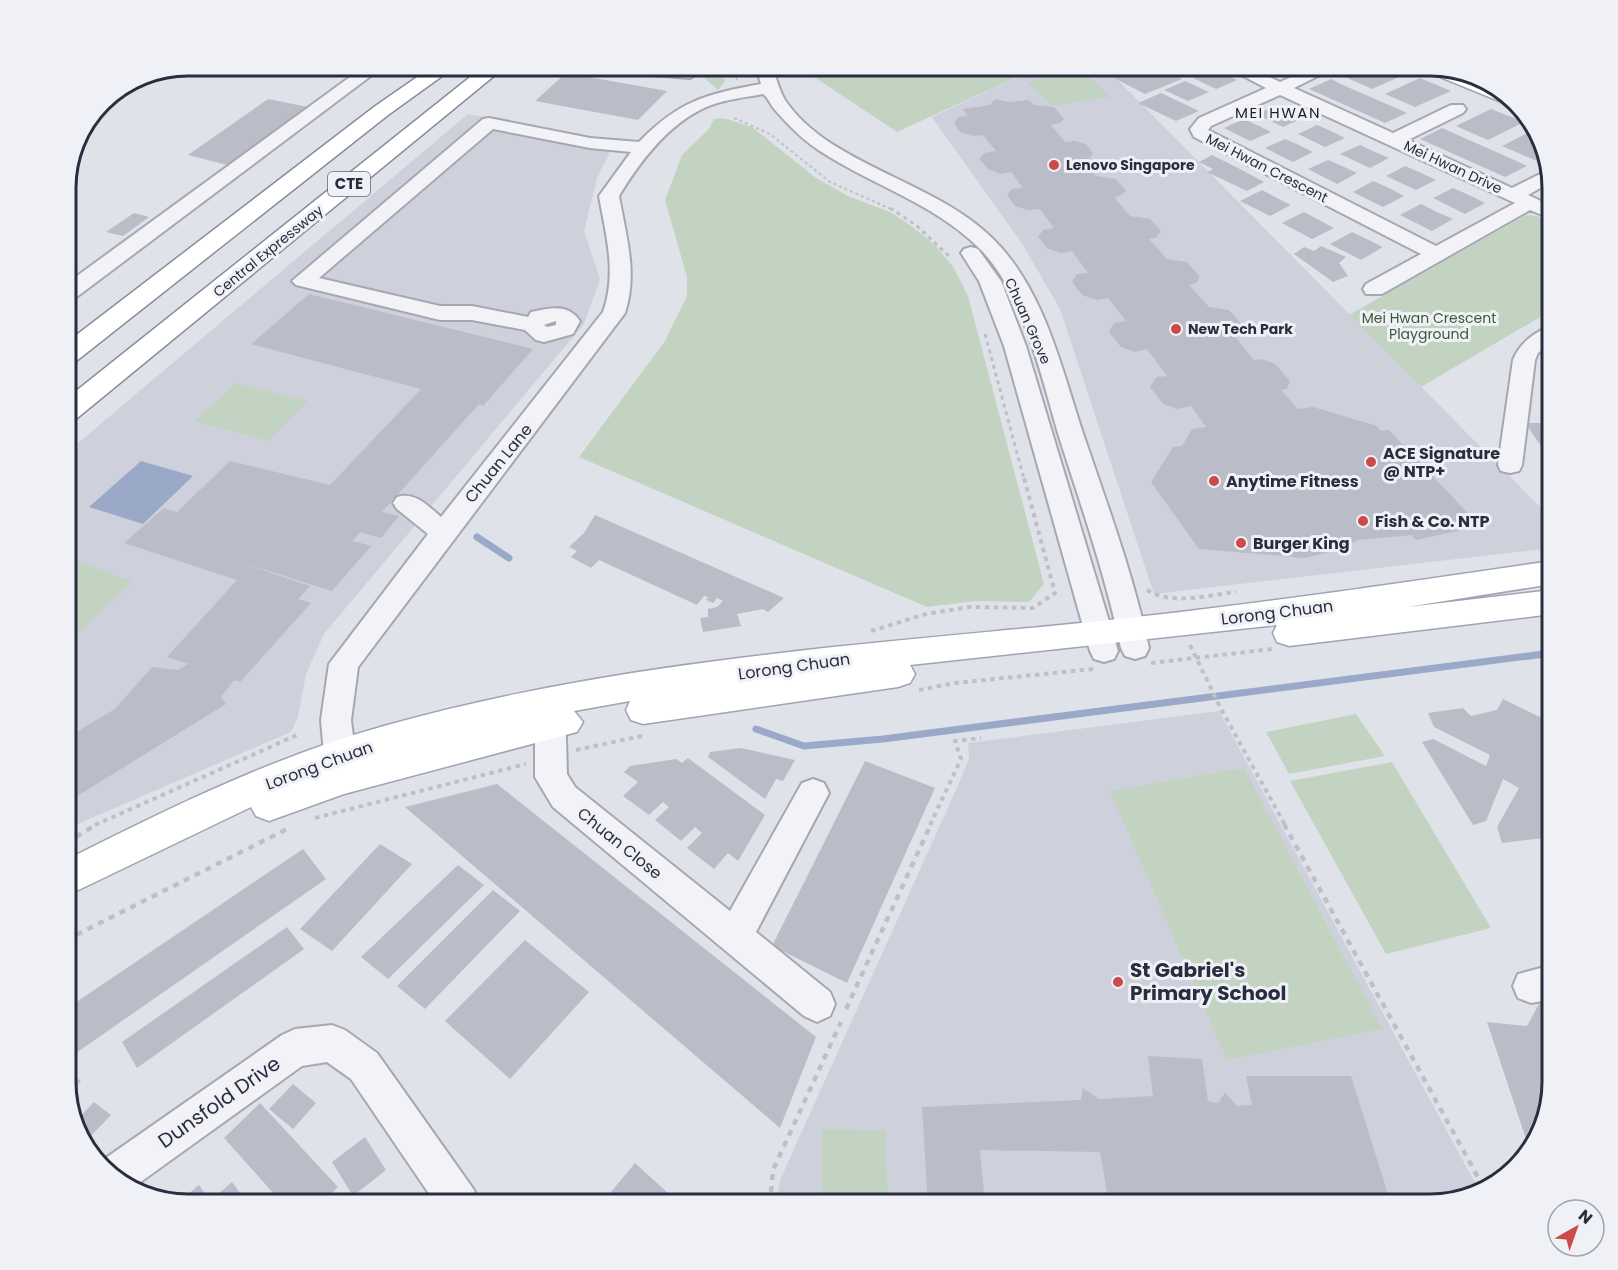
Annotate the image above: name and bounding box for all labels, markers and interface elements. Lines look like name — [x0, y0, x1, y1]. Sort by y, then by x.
district label: MEI HWAN — [1235, 102, 1321, 123]
street label: Mei Hwan Crescent — [1203, 129, 1331, 207]
street label: Mei Hwan Drive — [1401, 135, 1506, 199]
place label: Lenovo Singapore — [1066, 155, 1195, 175]
marker: Lenovo Singapore — [1047, 158, 1061, 172]
road number: CTE — [328, 172, 370, 196]
street label: Central Expressway — [209, 200, 327, 302]
street label: Chuan Grove — [1000, 275, 1056, 368]
park label: Mei Hwan Crescent Playground — [1362, 308, 1496, 344]
place label: New Tech Park — [1188, 319, 1293, 339]
marker: New Tech Park — [1169, 322, 1183, 336]
street label: Chuan Lane — [459, 419, 538, 508]
place label: ACE Signature @ NTP+ — [1383, 442, 1500, 483]
marker: ACE Signature @ NTP+ — [1364, 455, 1378, 469]
place label: Anytime Fitness — [1226, 470, 1359, 493]
marker: Anytime Fitness — [1207, 474, 1221, 488]
place label: Fish & Co. NTP — [1375, 510, 1490, 533]
marker: Fish & Co. NTP — [1356, 514, 1370, 528]
place label: Burger King — [1253, 532, 1350, 555]
marker: Burger King — [1234, 536, 1248, 550]
street label: Lorong Chuan — [1220, 594, 1334, 631]
street label: Lorong Chuan — [737, 647, 851, 686]
street label: Lorong Chuan — [262, 735, 376, 796]
street label: Chuan Close — [572, 802, 667, 885]
place label: St Gabriel's Primary School — [1130, 956, 1286, 1007]
marker: St Gabriel's Primary School — [1111, 975, 1125, 989]
street label: Dunsfold Drive — [152, 1049, 286, 1155]
north arrow — [1546, 1198, 1606, 1258]
text: N — [1573, 1204, 1597, 1230]

